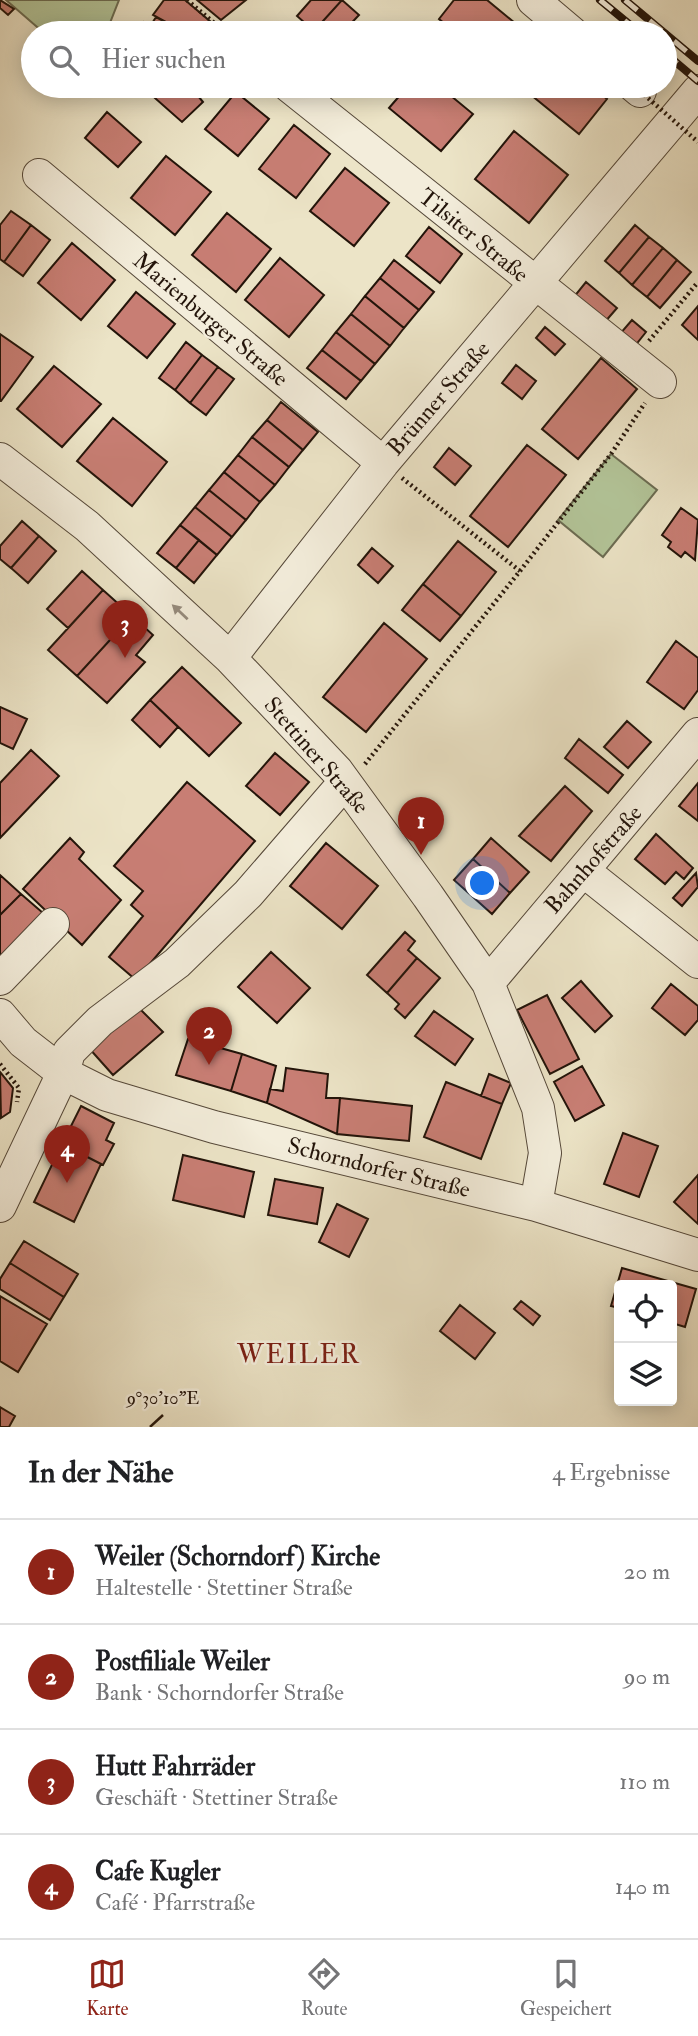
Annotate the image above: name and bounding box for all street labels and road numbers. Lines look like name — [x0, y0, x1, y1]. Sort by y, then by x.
street label: Tilsiter Straße — [413, 182, 535, 289]
street label: Marienburger Straße — [127, 246, 295, 393]
street label: Brünner Straße — [381, 335, 496, 462]
street label: Stettiner Straße — [258, 691, 376, 820]
street label: Bahnhofstraße — [538, 799, 649, 920]
street label: Schorndorfer Straße — [285, 1131, 474, 1204]

